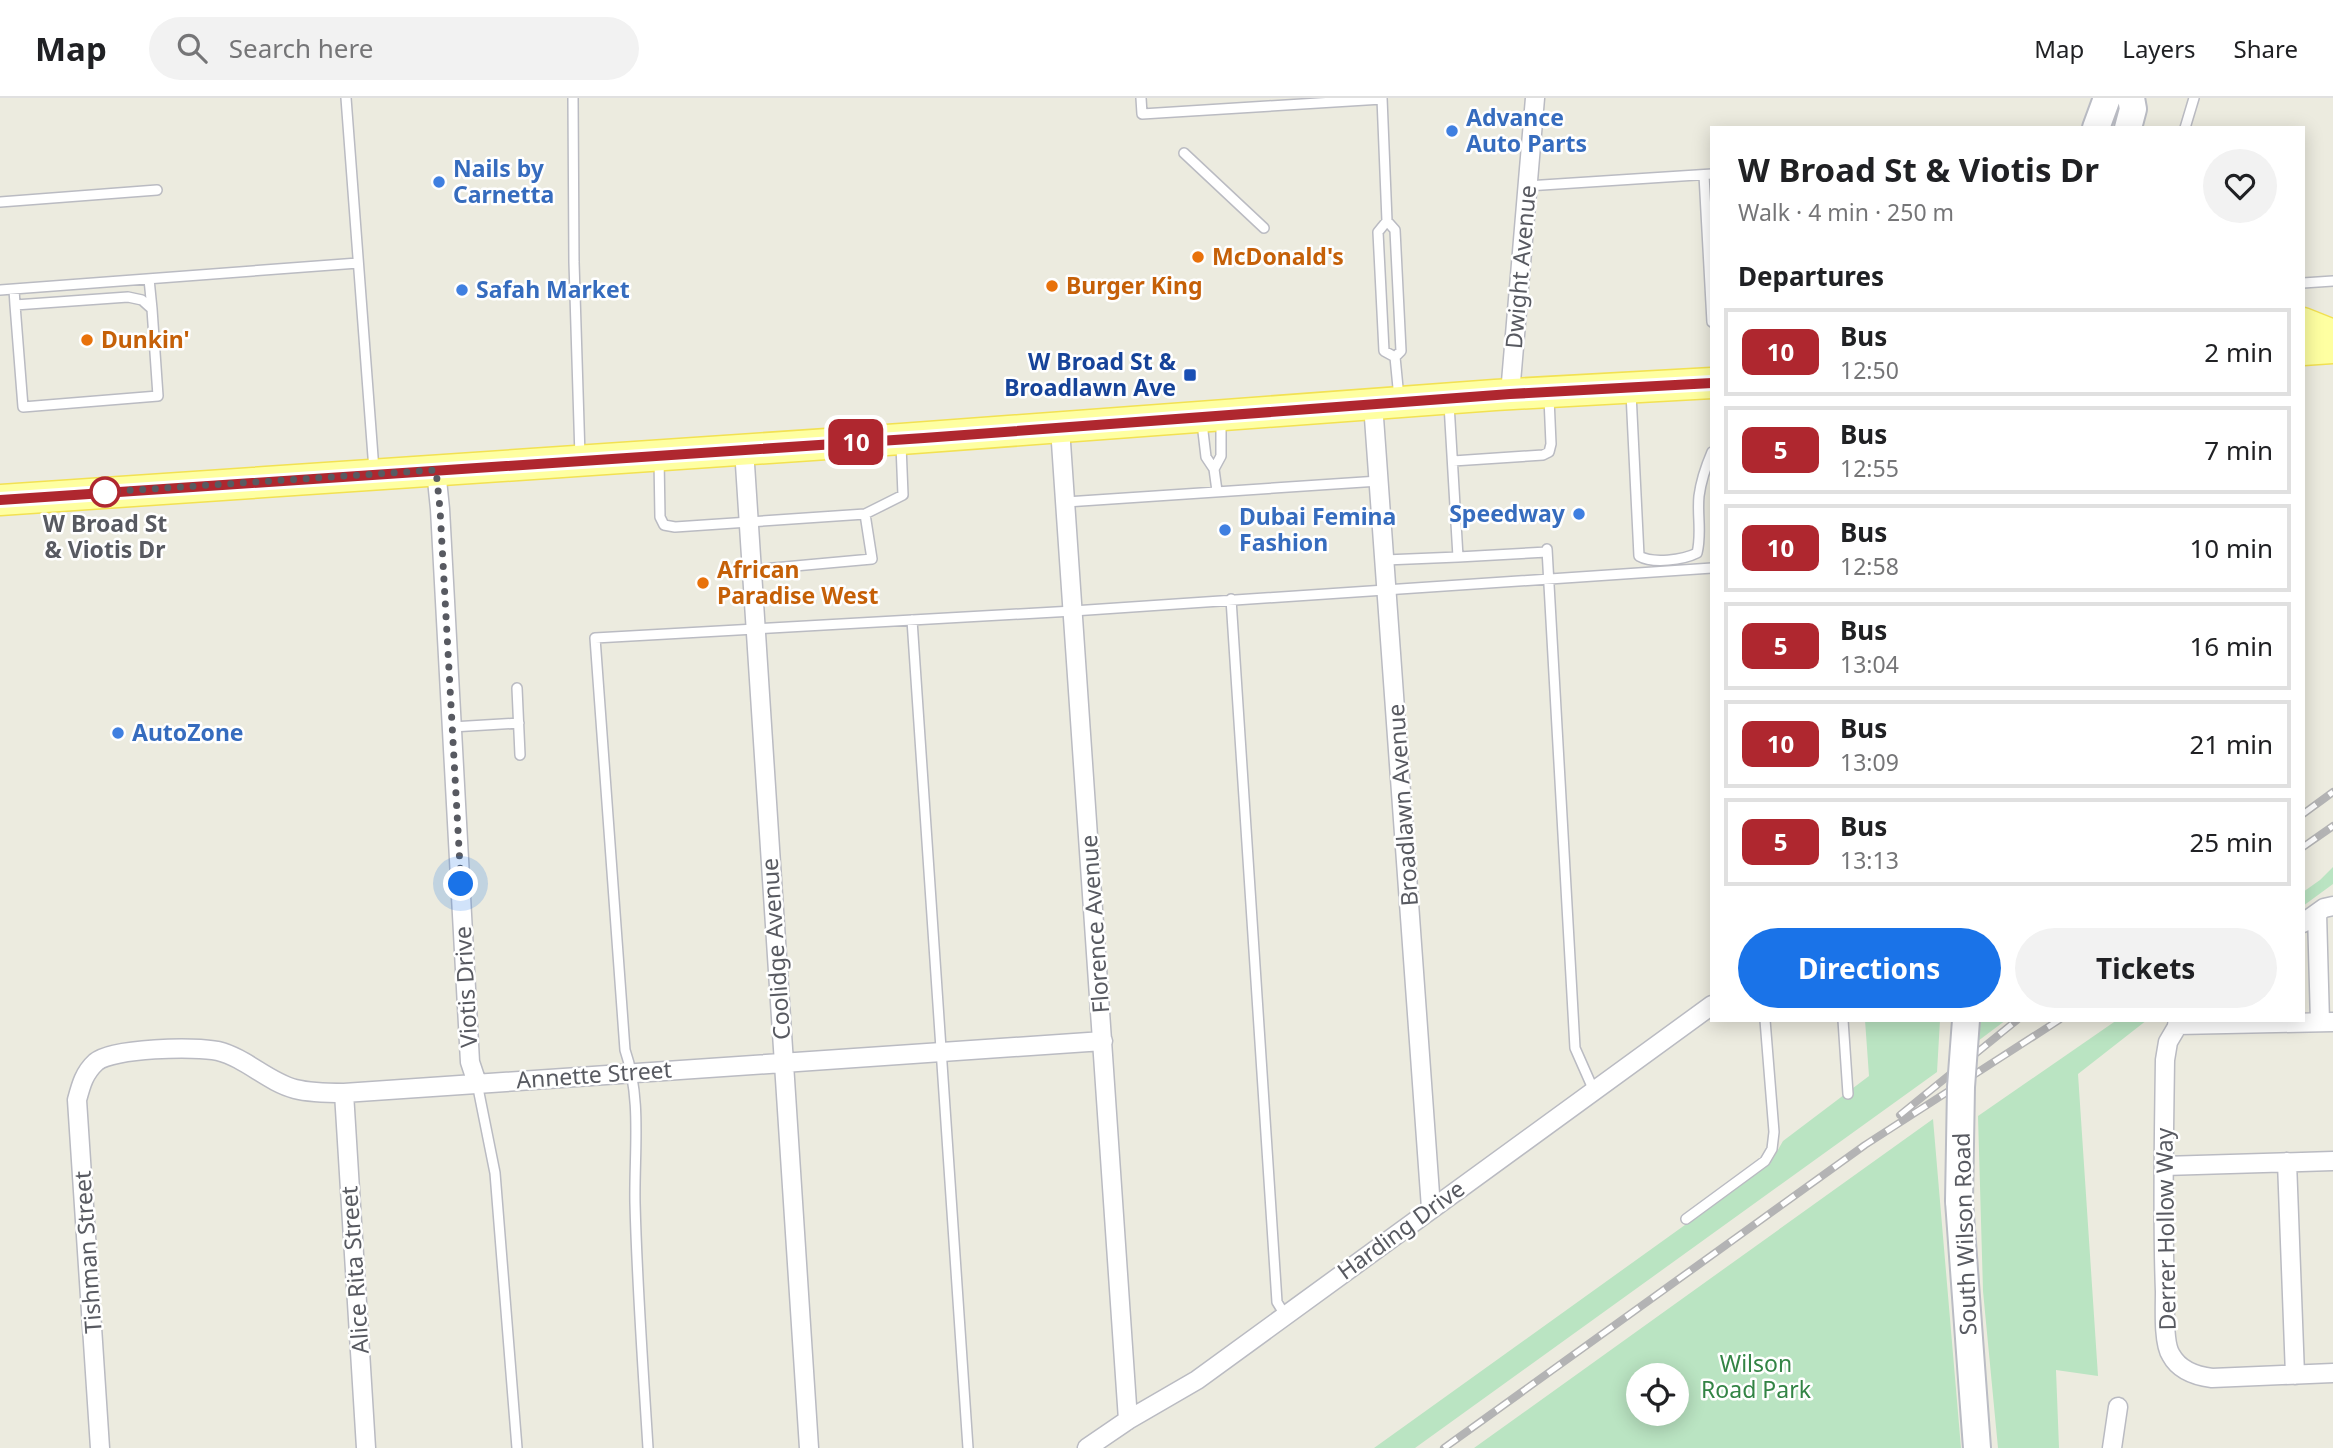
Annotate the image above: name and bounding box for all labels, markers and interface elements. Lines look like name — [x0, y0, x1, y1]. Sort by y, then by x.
search box — [149, 17, 639, 80]
text: Map — [35, 26, 107, 71]
icon: search — [173, 29, 211, 67]
text: Search here — [229, 30, 373, 66]
text: Map — [2034, 32, 2084, 65]
text: Layers — [2122, 32, 2196, 65]
text: Share — [2234, 32, 2298, 65]
place label: Advance Auto Parts — [1466, 101, 1587, 159]
marker: Advance Auto Parts — [1444, 123, 1460, 139]
text: W Broad St & Viotis Dr — [1738, 147, 2099, 192]
button: heart — [2203, 149, 2277, 223]
place label: Nails by Carnetta — [453, 152, 554, 210]
marker: Nails by Carnetta — [431, 174, 447, 190]
street label: Dwight Avenue — [1497, 184, 1543, 350]
text: Walk · 4 min · 250 m — [1738, 196, 1954, 228]
place label: McDonald's — [1212, 240, 1344, 272]
marker: McDonald's — [1190, 249, 1206, 265]
text: Departures — [1738, 258, 1884, 294]
place label: Burger King — [1066, 269, 1202, 301]
place label: Safah Market — [476, 273, 630, 305]
marker: Burger King — [1044, 278, 1060, 294]
marker: Safah Market — [454, 282, 470, 298]
text: Bus — [1840, 318, 1887, 354]
place label: Dunkin' — [101, 323, 190, 355]
marker: Dunkin' — [79, 332, 95, 348]
text: 2 min — [2204, 334, 2273, 370]
text: 10 — [1767, 335, 1794, 368]
place label: W Broad St & Broadlawn Ave — [1004, 345, 1177, 403]
text: 12:50 — [1840, 354, 1899, 386]
marker: W Broad St & Broadlawn Ave — [1182, 367, 1198, 383]
text: Bus — [1840, 416, 1887, 452]
line badge: 10 — [824, 419, 888, 465]
text: 10 — [842, 425, 870, 458]
text: 7 min — [2204, 432, 2273, 468]
text: 5 — [1774, 433, 1787, 466]
text: 12:55 — [1840, 452, 1899, 484]
marker: W Broad St & Viotis Dr — [90, 477, 120, 507]
place label: Speedway — [1449, 497, 1566, 529]
place label: Dubai Femina Fashion — [1239, 500, 1396, 558]
marker: Speedway — [1571, 506, 1587, 522]
place label: W Broad St & Viotis Dr — [43, 507, 167, 565]
text: Bus — [1840, 514, 1887, 550]
marker: Dubai Femina Fashion — [1217, 522, 1233, 538]
text: 10 min — [2189, 530, 2273, 566]
text: 10 — [1767, 531, 1794, 564]
text: 12:58 — [1840, 550, 1899, 582]
place label: African Paradise West — [717, 553, 878, 611]
marker: African Paradise West — [695, 575, 711, 591]
text: Bus — [1840, 612, 1887, 648]
text: 16 min — [2189, 628, 2273, 664]
text: 5 — [1774, 629, 1787, 662]
text: 13:04 — [1840, 648, 1899, 680]
street label: Broadlawn Avenue — [1379, 703, 1425, 907]
text: Bus — [1840, 710, 1887, 746]
place label: AutoZone — [132, 716, 244, 748]
marker: AutoZone — [110, 725, 126, 741]
text: 21 min — [2189, 726, 2273, 762]
text: 10 — [1767, 727, 1794, 760]
text: 13:09 — [1840, 746, 1899, 778]
text: Bus — [1840, 808, 1887, 844]
text: 25 min — [2189, 824, 2273, 860]
text: 5 — [1774, 825, 1787, 858]
street label: Florence Avenue — [1072, 834, 1116, 1014]
text: 13:13 — [1840, 844, 1899, 876]
street label: Coolidge Avenue — [753, 857, 797, 1041]
your location — [443, 866, 478, 901]
street label: Viotis Drive — [446, 925, 484, 1049]
button: Directions — [1738, 928, 2001, 1008]
button: Tickets — [2015, 928, 2277, 1008]
street label: Annette Street — [515, 1053, 673, 1095]
street label: Derrer Hollow Way — [2147, 1127, 2183, 1331]
street label: South Wilson Road — [1944, 1132, 1984, 1336]
street label: Tishman Street — [65, 1170, 109, 1334]
street label: Harding Drive — [1330, 1172, 1471, 1286]
street label: Alice Rita Street — [332, 1185, 376, 1355]
park label: Wilson Road Park — [1701, 1347, 1812, 1405]
map controls — [1626, 1363, 1689, 1426]
button: locate — [1626, 1363, 1689, 1426]

